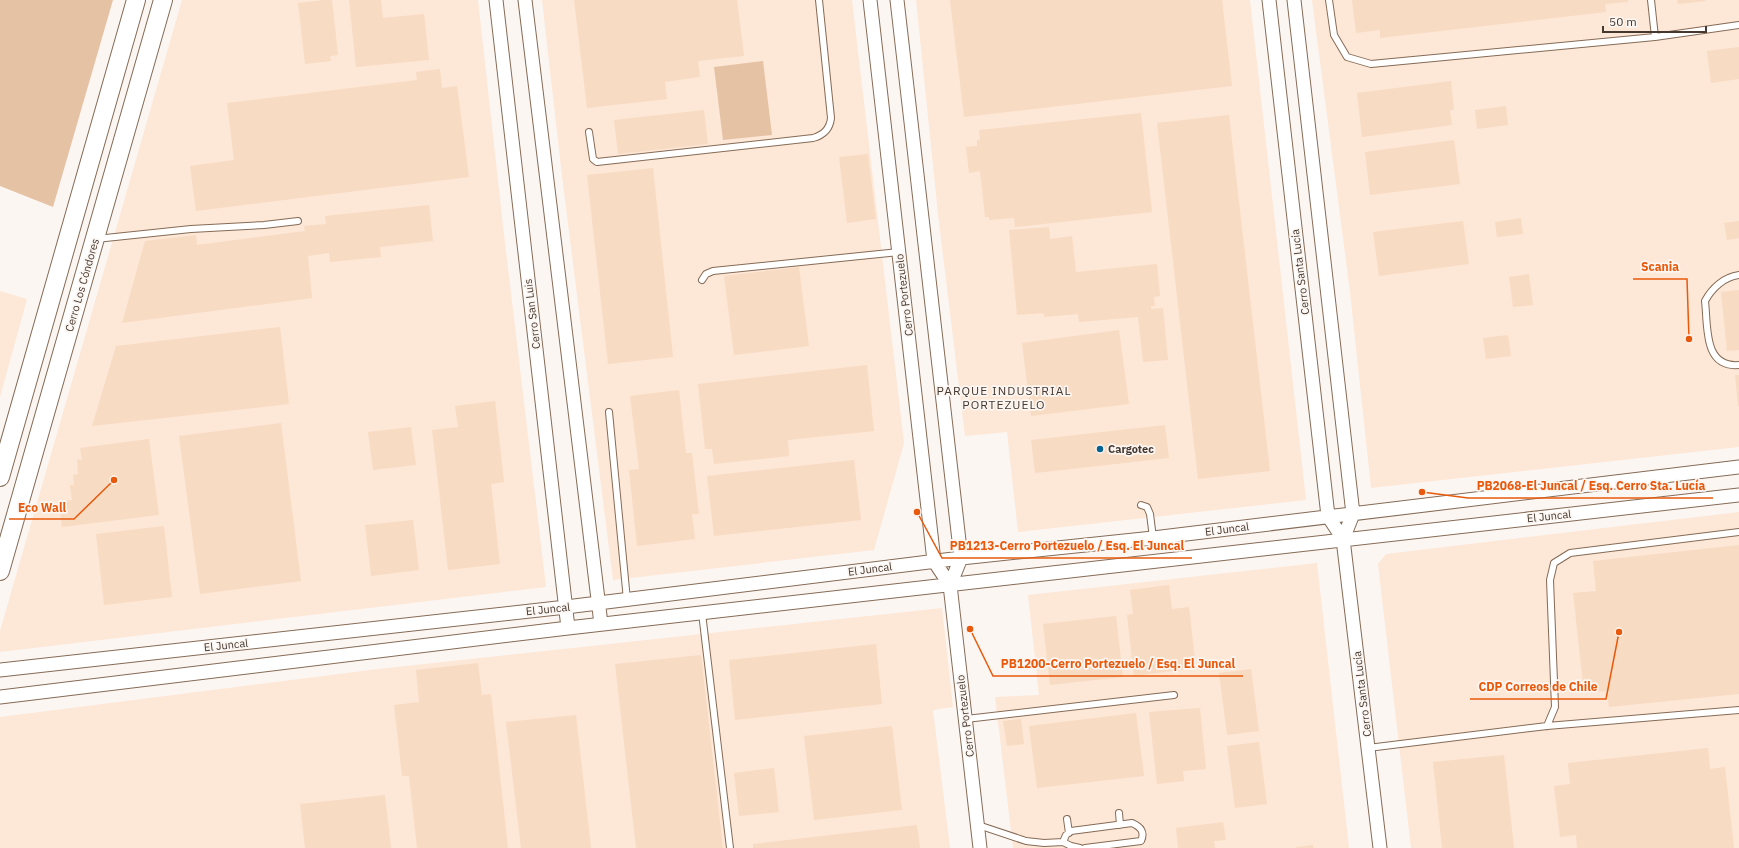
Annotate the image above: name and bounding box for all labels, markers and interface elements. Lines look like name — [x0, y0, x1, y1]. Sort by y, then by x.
scale bar — [1603, 8, 1706, 34]
text: 50 m — [1609, 14, 1637, 29]
street label: Cerro Santa Lucía — [1288, 228, 1312, 316]
street label: Cerro Los Cóndores — [62, 237, 102, 333]
street label: Cerro Portezuelo — [892, 253, 916, 337]
callout: Scania — [1633, 255, 1687, 279]
text: Scania — [1641, 259, 1679, 274]
street label: Cerro San Luis — [521, 278, 543, 350]
district label: PARQUE INDUSTRIAL PORTEZUELO — [937, 383, 1071, 412]
place label: Cargotec — [1108, 442, 1154, 456]
marker: Cargotec — [1095, 444, 1105, 454]
callout: PB2068-El Juncal / Esq. Cerro Sta. Lucía — [1468, 474, 1713, 498]
text: PB2068-El Juncal / Esq. Cerro Sta. Lucía — [1477, 478, 1705, 493]
callout: Eco Wall — [9, 495, 74, 519]
text: Eco Wall — [18, 500, 66, 515]
street label: El Juncal — [1526, 507, 1572, 525]
street label: El Juncal — [1204, 519, 1250, 539]
callout: PB1213-Cerro Portezuelo / Esq. El Juncal — [942, 534, 1192, 558]
text: PB1213-Cerro Portezuelo / Esq. El Juncal — [950, 538, 1185, 553]
street label: El Juncal — [847, 559, 893, 579]
street label: El Juncal — [525, 600, 571, 618]
street label: El Juncal — [203, 636, 249, 654]
street label: Cerro Santa Lucía — [1350, 650, 1374, 738]
callout: PB1200-Cerro Portezuelo / Esq. El Juncal — [993, 652, 1243, 676]
text: PB1200-Cerro Portezuelo / Esq. El Juncal — [1001, 656, 1236, 671]
street label: Cerro Portezuelo — [953, 674, 977, 758]
callout: CDP Correos de Chile — [1470, 675, 1606, 699]
text: CDP Correos de Chile — [1478, 679, 1598, 694]

